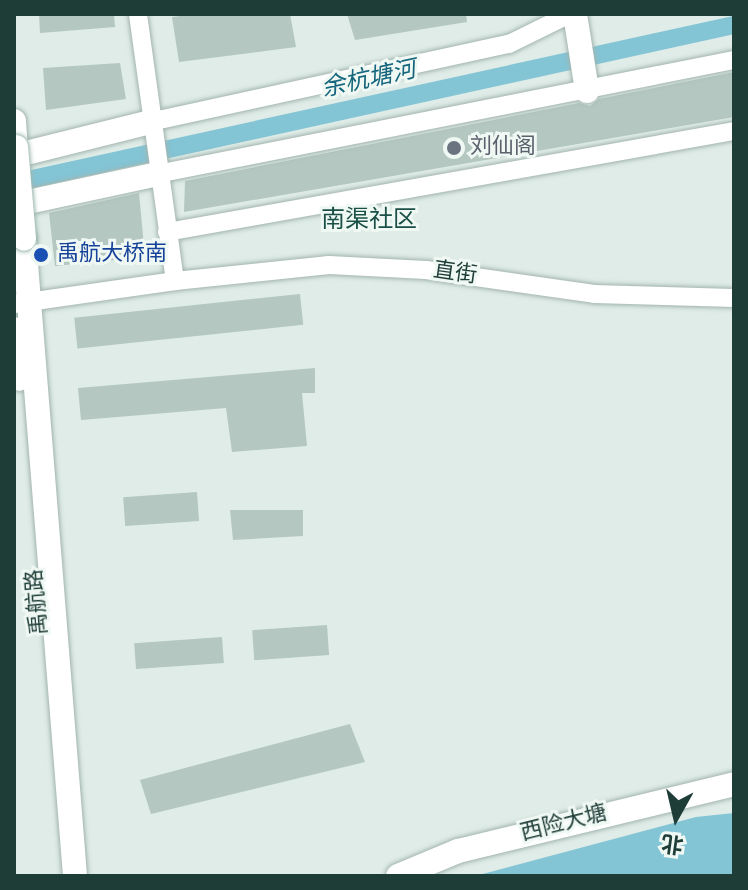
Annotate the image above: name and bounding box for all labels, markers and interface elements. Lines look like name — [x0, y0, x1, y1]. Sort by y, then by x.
water label: 余杭塘河 — [319, 57, 419, 105]
place label: 刘仙阁 — [470, 135, 536, 161]
marker: 刘仙阁 — [445, 139, 463, 157]
district label: 南渠社区 — [321, 208, 417, 236]
place label: 禹航大桥南 — [57, 242, 167, 268]
marker: 禹航大桥南 — [32, 246, 50, 264]
street label: 直街 — [431, 258, 479, 290]
street label: 禹航路 — [22, 568, 54, 636]
north arrow — [636, 778, 716, 858]
street label: 西险大塘 — [518, 801, 610, 847]
text: 北 — [660, 827, 685, 857]

